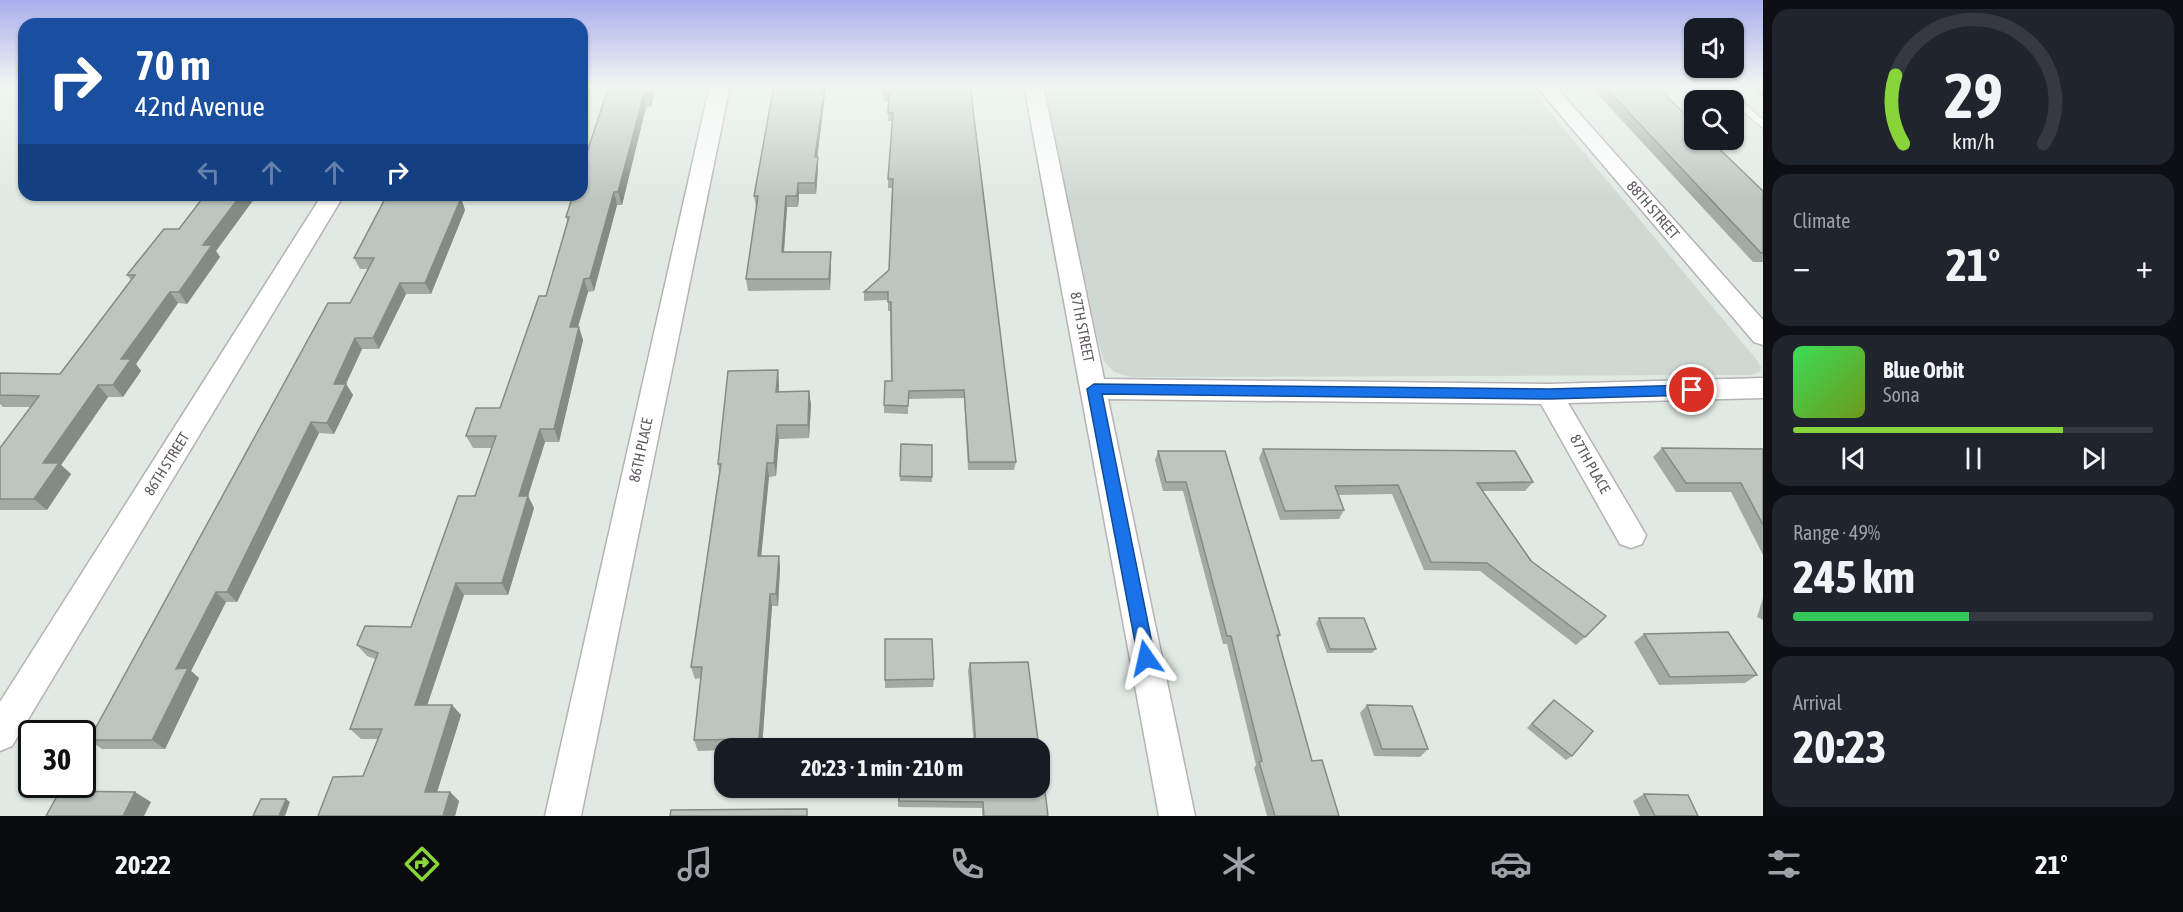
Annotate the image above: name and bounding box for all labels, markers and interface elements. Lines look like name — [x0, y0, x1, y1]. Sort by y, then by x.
map controls — [1684, 18, 1744, 150]
button: sound — [1684, 18, 1744, 78]
text: 70 m — [135, 41, 210, 89]
icon: right — [36, 42, 114, 120]
text: 29 — [1944, 60, 2002, 131]
button: search — [1684, 90, 1744, 150]
text: 42nd Avenue — [135, 91, 265, 122]
text: km/h — [1952, 129, 1994, 154]
icon: left — [192, 156, 225, 189]
icon: ahead — [255, 156, 288, 189]
icon: ahead — [318, 156, 351, 189]
icon: right — [381, 156, 414, 189]
street label: 88TH STREET — [1624, 177, 1683, 242]
text: Climate — [1793, 209, 1850, 232]
text: 21° — [1946, 239, 2000, 291]
text: − — [1793, 247, 1810, 285]
text: + — [2136, 247, 2153, 285]
street label: 87TH STREET — [1067, 290, 1098, 364]
text: Blue Orbit — [1883, 357, 1964, 383]
pin — [1666, 364, 1717, 415]
icon: arrive — [1675, 373, 1708, 406]
text: Sona — [1883, 383, 1920, 406]
street label: 86TH PLACE — [625, 416, 656, 484]
street label: 86TH STREET — [140, 429, 193, 498]
street label: 87TH PLACE — [1567, 431, 1614, 497]
icon: previous — [1837, 442, 1870, 475]
icon: pause — [1957, 442, 1990, 475]
icon: next — [2077, 442, 2110, 475]
text: Range · 49% — [1793, 521, 1880, 544]
text: 245 km — [1793, 551, 1915, 603]
position arrow — [1114, 626, 1178, 690]
text: Arrival — [1793, 691, 1842, 714]
speed limit sign: 30 — [18, 720, 96, 798]
text: 20:23 — [1793, 721, 1887, 773]
text: 20:23 · 1 min · 210 m — [801, 755, 963, 781]
icon: directions — [401, 843, 443, 885]
icon: music — [674, 843, 716, 885]
icon: phone — [946, 843, 988, 885]
icon: climate — [1218, 843, 1260, 885]
icon: car — [1490, 843, 1532, 885]
icon: filters — [1763, 843, 1805, 885]
text: 20:22 — [115, 849, 171, 880]
text: 21° — [2035, 849, 2068, 880]

